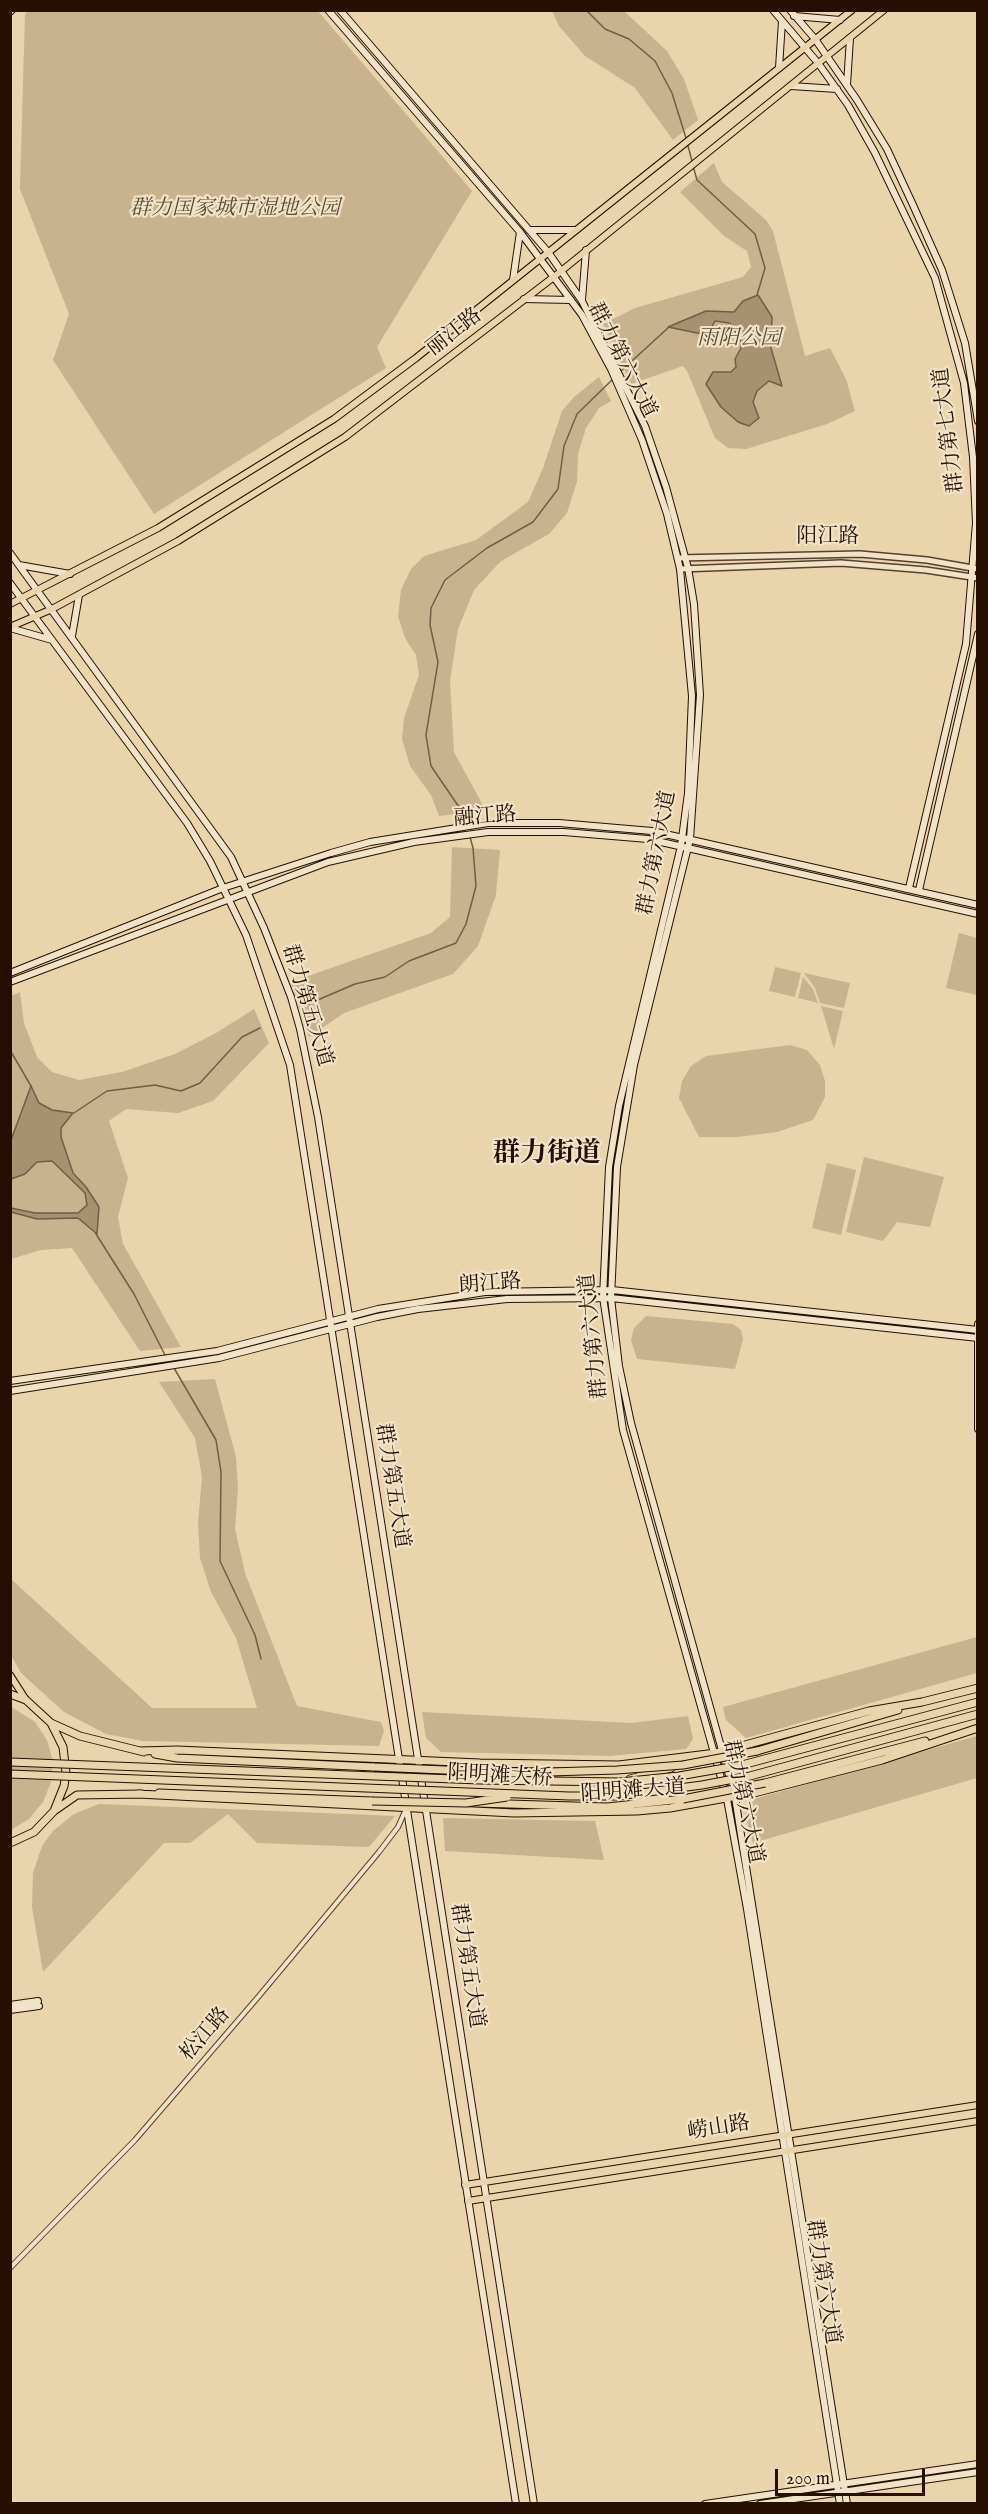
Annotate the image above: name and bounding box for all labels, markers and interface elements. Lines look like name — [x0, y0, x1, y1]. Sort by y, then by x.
park label: 群力国家城市湿地公园 — [130, 197, 340, 223]
street label: 群力第六大道 — [581, 299, 661, 423]
street label: 丽江路 — [422, 304, 488, 362]
park label: 雨阳公园 — [697, 327, 781, 353]
street label: 群力第七大道 — [930, 366, 970, 494]
street label: 阳江路 — [797, 525, 859, 551]
street label: 群力第六大道 — [634, 789, 682, 917]
street label: 融江路 — [453, 803, 517, 833]
street label: 群力第五大道 — [276, 942, 336, 1070]
district label: 群力街道 — [493, 1139, 601, 1171]
street label: 朗江路 — [458, 1270, 522, 1300]
street label: 群力第六大道 — [576, 1272, 614, 1400]
street label: 群力第五大道 — [369, 1422, 413, 1550]
street label: 群力第六大道 — [717, 1738, 767, 1866]
street label: 阳明滩大桥 — [447, 1762, 553, 1792]
street label: 阳明滩大道 — [580, 1776, 686, 1808]
street label: 群力第五大道 — [444, 1902, 488, 2030]
street label: 松江路 — [176, 2003, 236, 2067]
street label: 崂山路 — [686, 2112, 752, 2146]
street label: 群力第六大道 — [800, 2218, 844, 2346]
scale bar — [778, 2457, 928, 2495]
text: 200 m — [786, 2468, 830, 2491]

